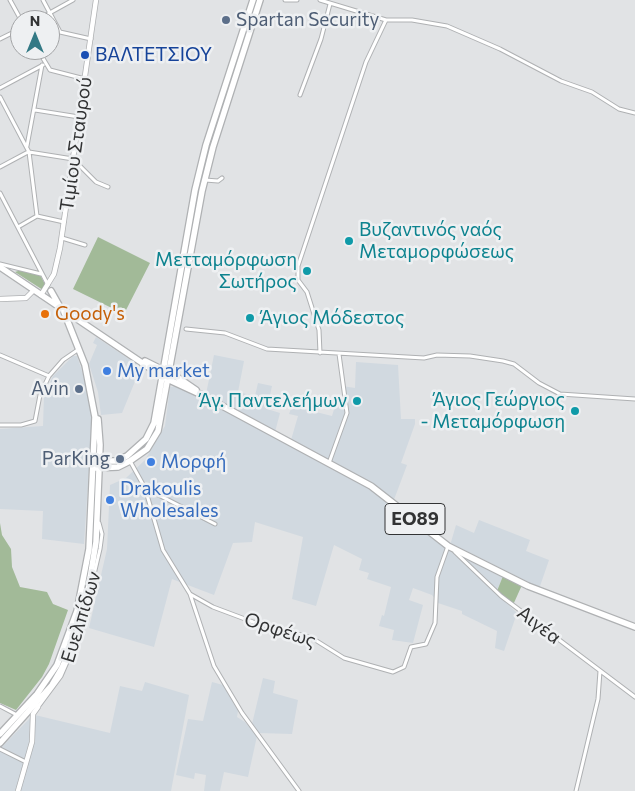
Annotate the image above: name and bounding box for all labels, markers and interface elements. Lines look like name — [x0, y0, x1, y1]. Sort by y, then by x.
place label: Spartan Security — [236, 9, 379, 31]
north arrow — [10, 10, 60, 60]
text: N — [30, 12, 40, 29]
marker: Spartan Security — [220, 14, 232, 26]
place label: ΒΑΛΤΕΤΣΙΟΥ — [95, 44, 212, 66]
marker: ΒΑΛΤΕΤΣΙΟΥ — [79, 49, 91, 61]
street label: Τιμίου Σταυρού — [55, 75, 97, 213]
place label: Βυζαντινός ναός Μεταμορφώσεως — [359, 219, 514, 263]
marker: Βυζαντινός ναός Μεταμορφώσεως — [343, 235, 355, 247]
place label: Μετταμόρφωση Σωτήρος — [155, 249, 297, 293]
marker: Μετταμόρφωση Σωτήρος — [301, 265, 313, 277]
place label: Goody's — [55, 303, 125, 325]
place label: Άγιος Μόδεστος — [260, 307, 404, 329]
marker: Goody's — [39, 308, 51, 320]
marker: Άγιος Μόδεστος — [244, 312, 256, 324]
place label: My market — [117, 360, 210, 382]
marker: My market — [101, 365, 113, 377]
place label: Avin — [31, 378, 69, 400]
marker: Avin — [73, 383, 85, 395]
place label: Άγιος Γεώργιος - Μεταμόρφωση — [421, 389, 565, 433]
place label: Άγ. Παντελεήμων — [199, 390, 347, 412]
marker: Άγ. Παντελεήμων — [351, 395, 363, 407]
marker: Άγιος Γεώργιος - Μεταμόρφωση — [569, 405, 581, 417]
place label: ParKing — [42, 448, 110, 470]
place label: Μορφή — [161, 451, 226, 473]
marker: ParKing — [114, 453, 126, 465]
marker: Μορφή — [145, 456, 157, 468]
place label: Drakoulis Wholesales — [120, 478, 219, 522]
marker: Drakoulis Wholesales — [104, 494, 116, 506]
road number: ΕΟ89 — [385, 504, 445, 534]
street label: Ευελπίδων — [56, 569, 106, 665]
street label: Αιγέα — [513, 601, 565, 649]
street label: Ορφέως — [241, 608, 319, 652]

